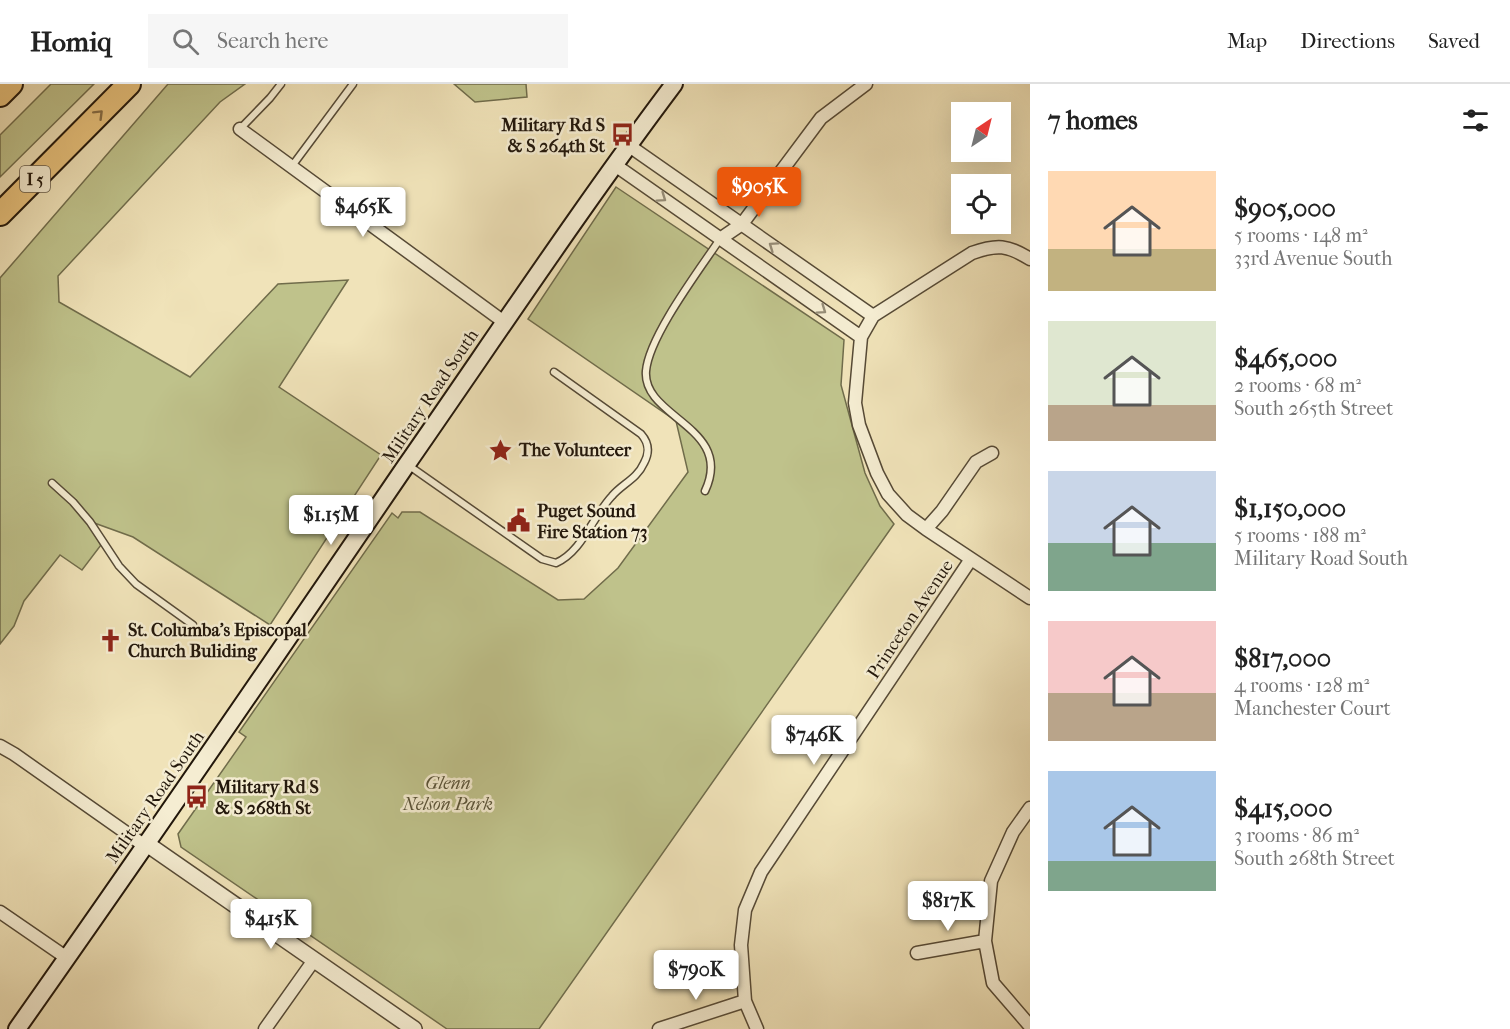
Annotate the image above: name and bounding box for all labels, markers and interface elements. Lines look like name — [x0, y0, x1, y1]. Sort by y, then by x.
search box — [148, 14, 568, 68]
text: Homiq — [30, 25, 112, 58]
icon: search — [169, 25, 202, 58]
text: Search here — [217, 28, 328, 54]
text: Map — [1227, 29, 1267, 53]
text: Directions — [1300, 29, 1395, 53]
text: Saved — [1428, 29, 1480, 53]
north arrow — [951, 102, 1011, 162]
map controls — [951, 102, 1011, 234]
icon: filters — [1459, 104, 1492, 137]
text: 7 homes — [1048, 105, 1138, 136]
one-way arrow — [92, 111, 103, 122]
place label: Military Rd S & S 264th St — [500, 115, 606, 157]
bus stop icon: Military Rd S & S 264th St — [610, 122, 636, 148]
road number: I 5 — [20, 166, 50, 192]
pin: $905K — [717, 167, 801, 218]
button: locate — [951, 174, 1011, 234]
text: $905K — [731, 175, 787, 198]
pin: $465K — [321, 187, 405, 238]
one-way arrow — [656, 191, 667, 202]
text: $905,000 — [1234, 193, 1336, 224]
text: $465K — [335, 195, 391, 218]
icon: home — [1096, 195, 1168, 267]
text: 5 rooms · 148 m² — [1234, 224, 1368, 247]
one-way arrow — [769, 242, 780, 253]
text: 33rd Avenue South — [1234, 247, 1393, 270]
one-way arrow — [816, 303, 827, 314]
street label: Military Road South — [378, 325, 483, 467]
text: $465,000 — [1234, 343, 1337, 374]
icon: home — [1096, 345, 1168, 417]
text: 2 rooms · 68 m² — [1234, 374, 1361, 397]
text: South 265th Street — [1234, 397, 1393, 420]
place icon: The Volunteer — [488, 437, 514, 463]
place label: The Volunteer — [518, 440, 632, 461]
text: $1,150,000 — [1234, 493, 1346, 524]
pin: $1.15M — [282, 495, 380, 546]
icon: home — [1096, 495, 1168, 567]
place label: Puget Sound Fire Station 73 — [536, 501, 647, 543]
text: $1.15M — [303, 503, 359, 526]
public building icon: Puget Sound Fire Station 73 — [506, 508, 532, 534]
text: 5 rooms · 188 m² — [1234, 524, 1366, 547]
text: Military Road South — [1234, 547, 1408, 570]
street label: Princeton Avenue — [863, 556, 958, 683]
place label: St. Columba's Episcopal Church Buliding — [128, 620, 308, 662]
church icon: St. Columba's Episcopal Church Buliding — [97, 627, 123, 653]
text: $817,000 — [1234, 643, 1331, 674]
icon: home — [1096, 645, 1168, 717]
text: 4 rooms · 128 m² — [1234, 674, 1369, 697]
text: Manchester Court — [1234, 697, 1391, 720]
pin: $746K — [772, 715, 856, 766]
text: $746K — [785, 723, 843, 746]
street label: Military Road South — [102, 727, 209, 867]
park label: Glenn Nelson Park — [402, 773, 493, 815]
place label: Military Rd S & S 268th St — [214, 777, 319, 819]
bus stop icon: Military Rd S & S 268th St — [184, 784, 210, 810]
text: $415,000 — [1234, 793, 1333, 824]
icon: home — [1096, 795, 1168, 867]
text: 3 rooms · 86 m² — [1234, 824, 1359, 847]
text: South 268th Street — [1234, 847, 1395, 870]
pin: $817K — [906, 881, 990, 932]
text: $817K — [922, 889, 974, 912]
pin: $415K — [229, 899, 313, 950]
text: $415K — [244, 907, 298, 930]
pin: $790K — [654, 950, 738, 1001]
text: $790K — [668, 958, 724, 981]

